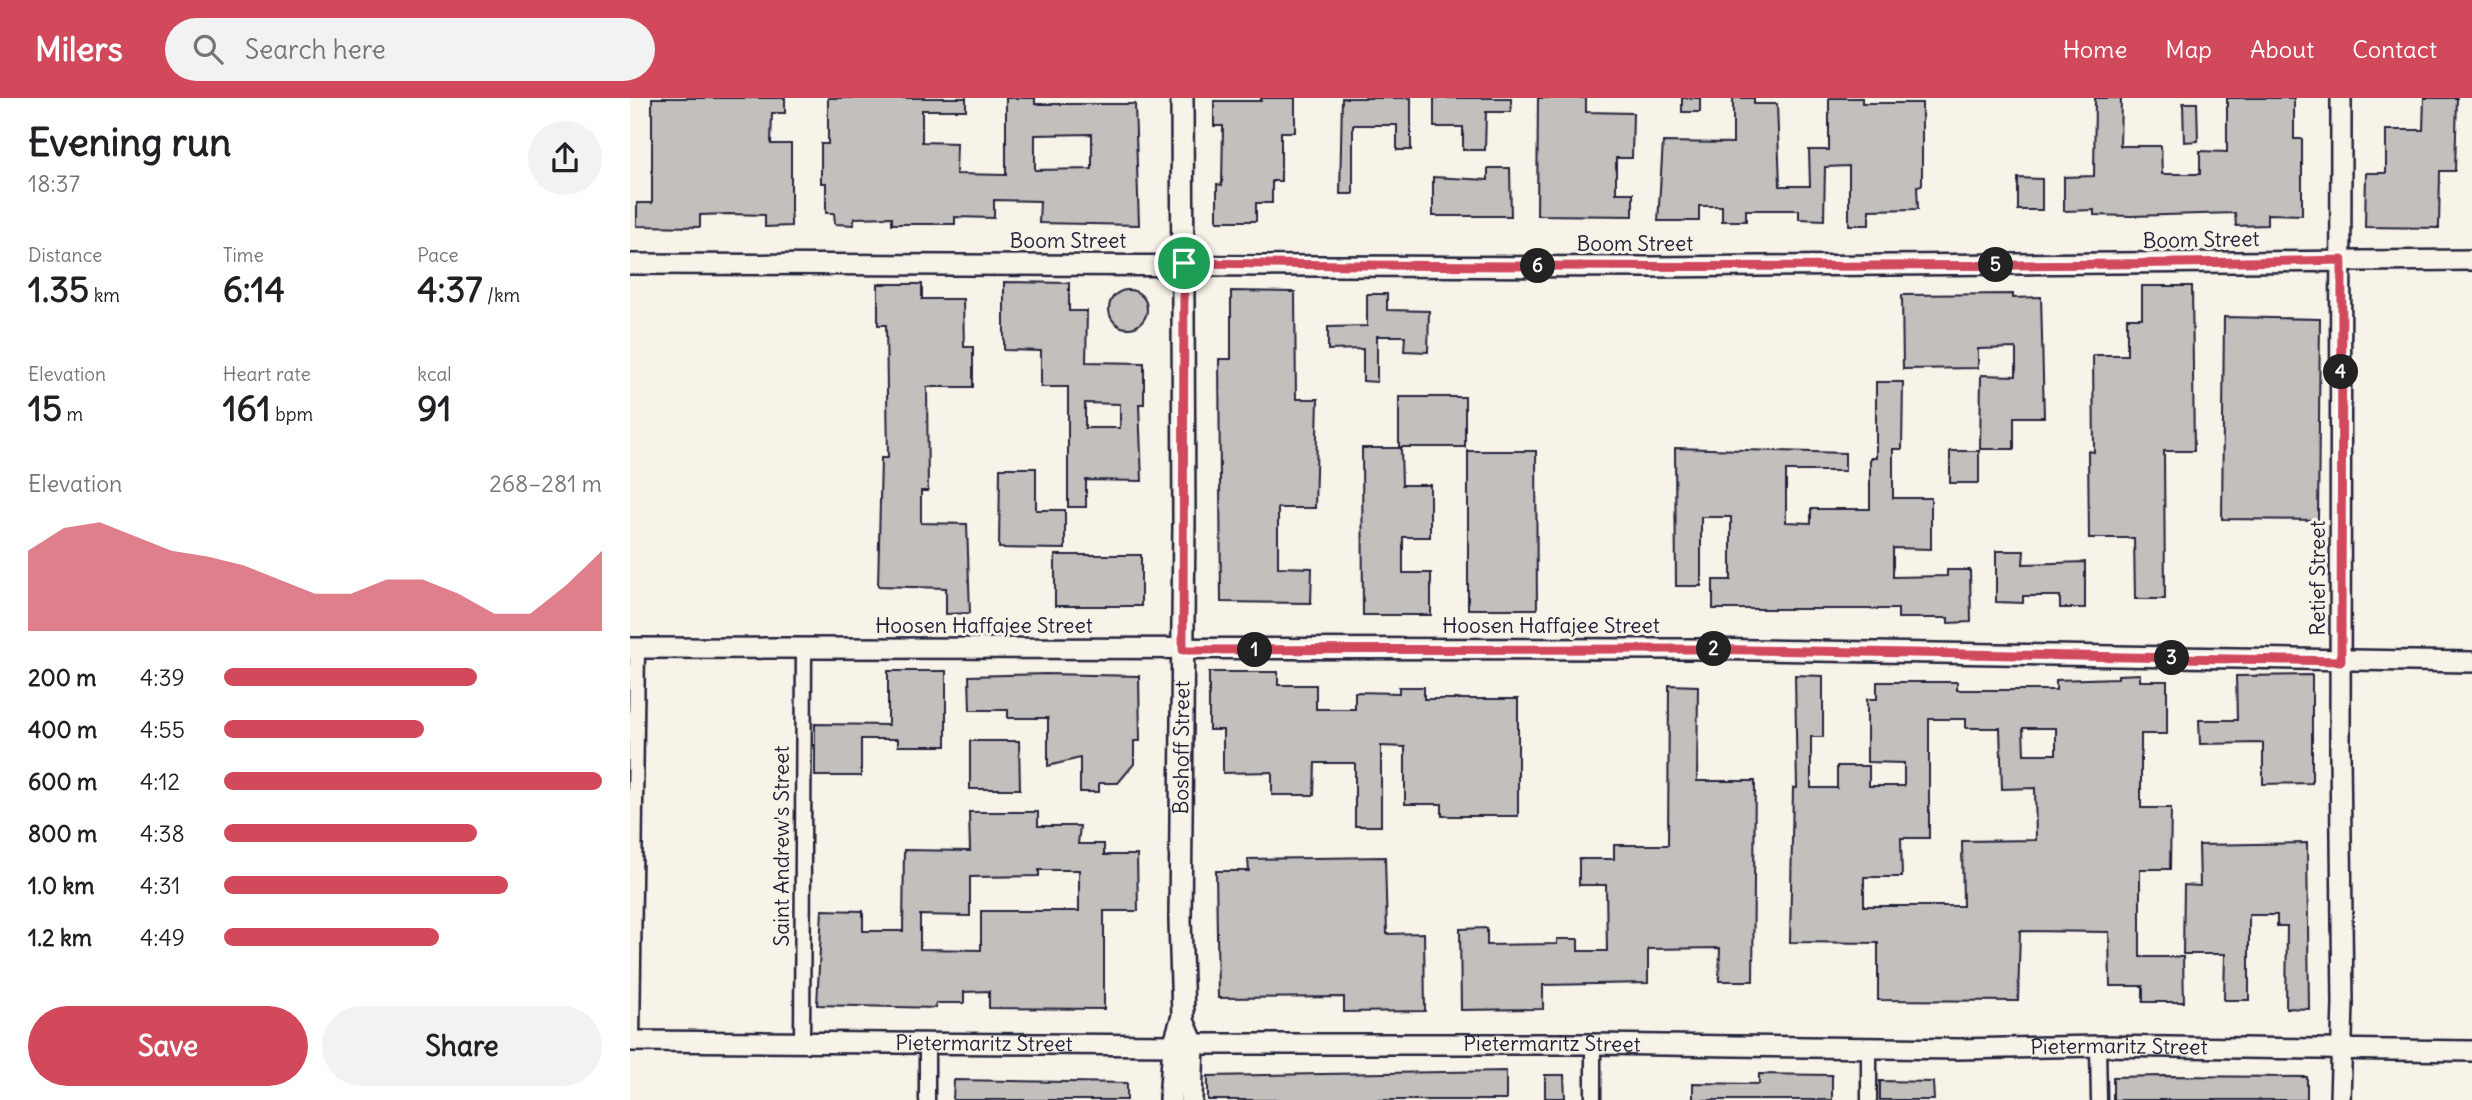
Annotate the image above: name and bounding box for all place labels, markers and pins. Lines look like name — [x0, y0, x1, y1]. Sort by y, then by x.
pin — [1154, 233, 1214, 293]
pin: 6 — [1520, 248, 1556, 284]
pin: 5 — [1978, 248, 2014, 282]
pin: 4 — [2324, 354, 2358, 390]
pin: 1 — [1238, 632, 1272, 668]
pin: 2 — [1696, 632, 1732, 666]
pin: 3 — [2154, 640, 2190, 676]

